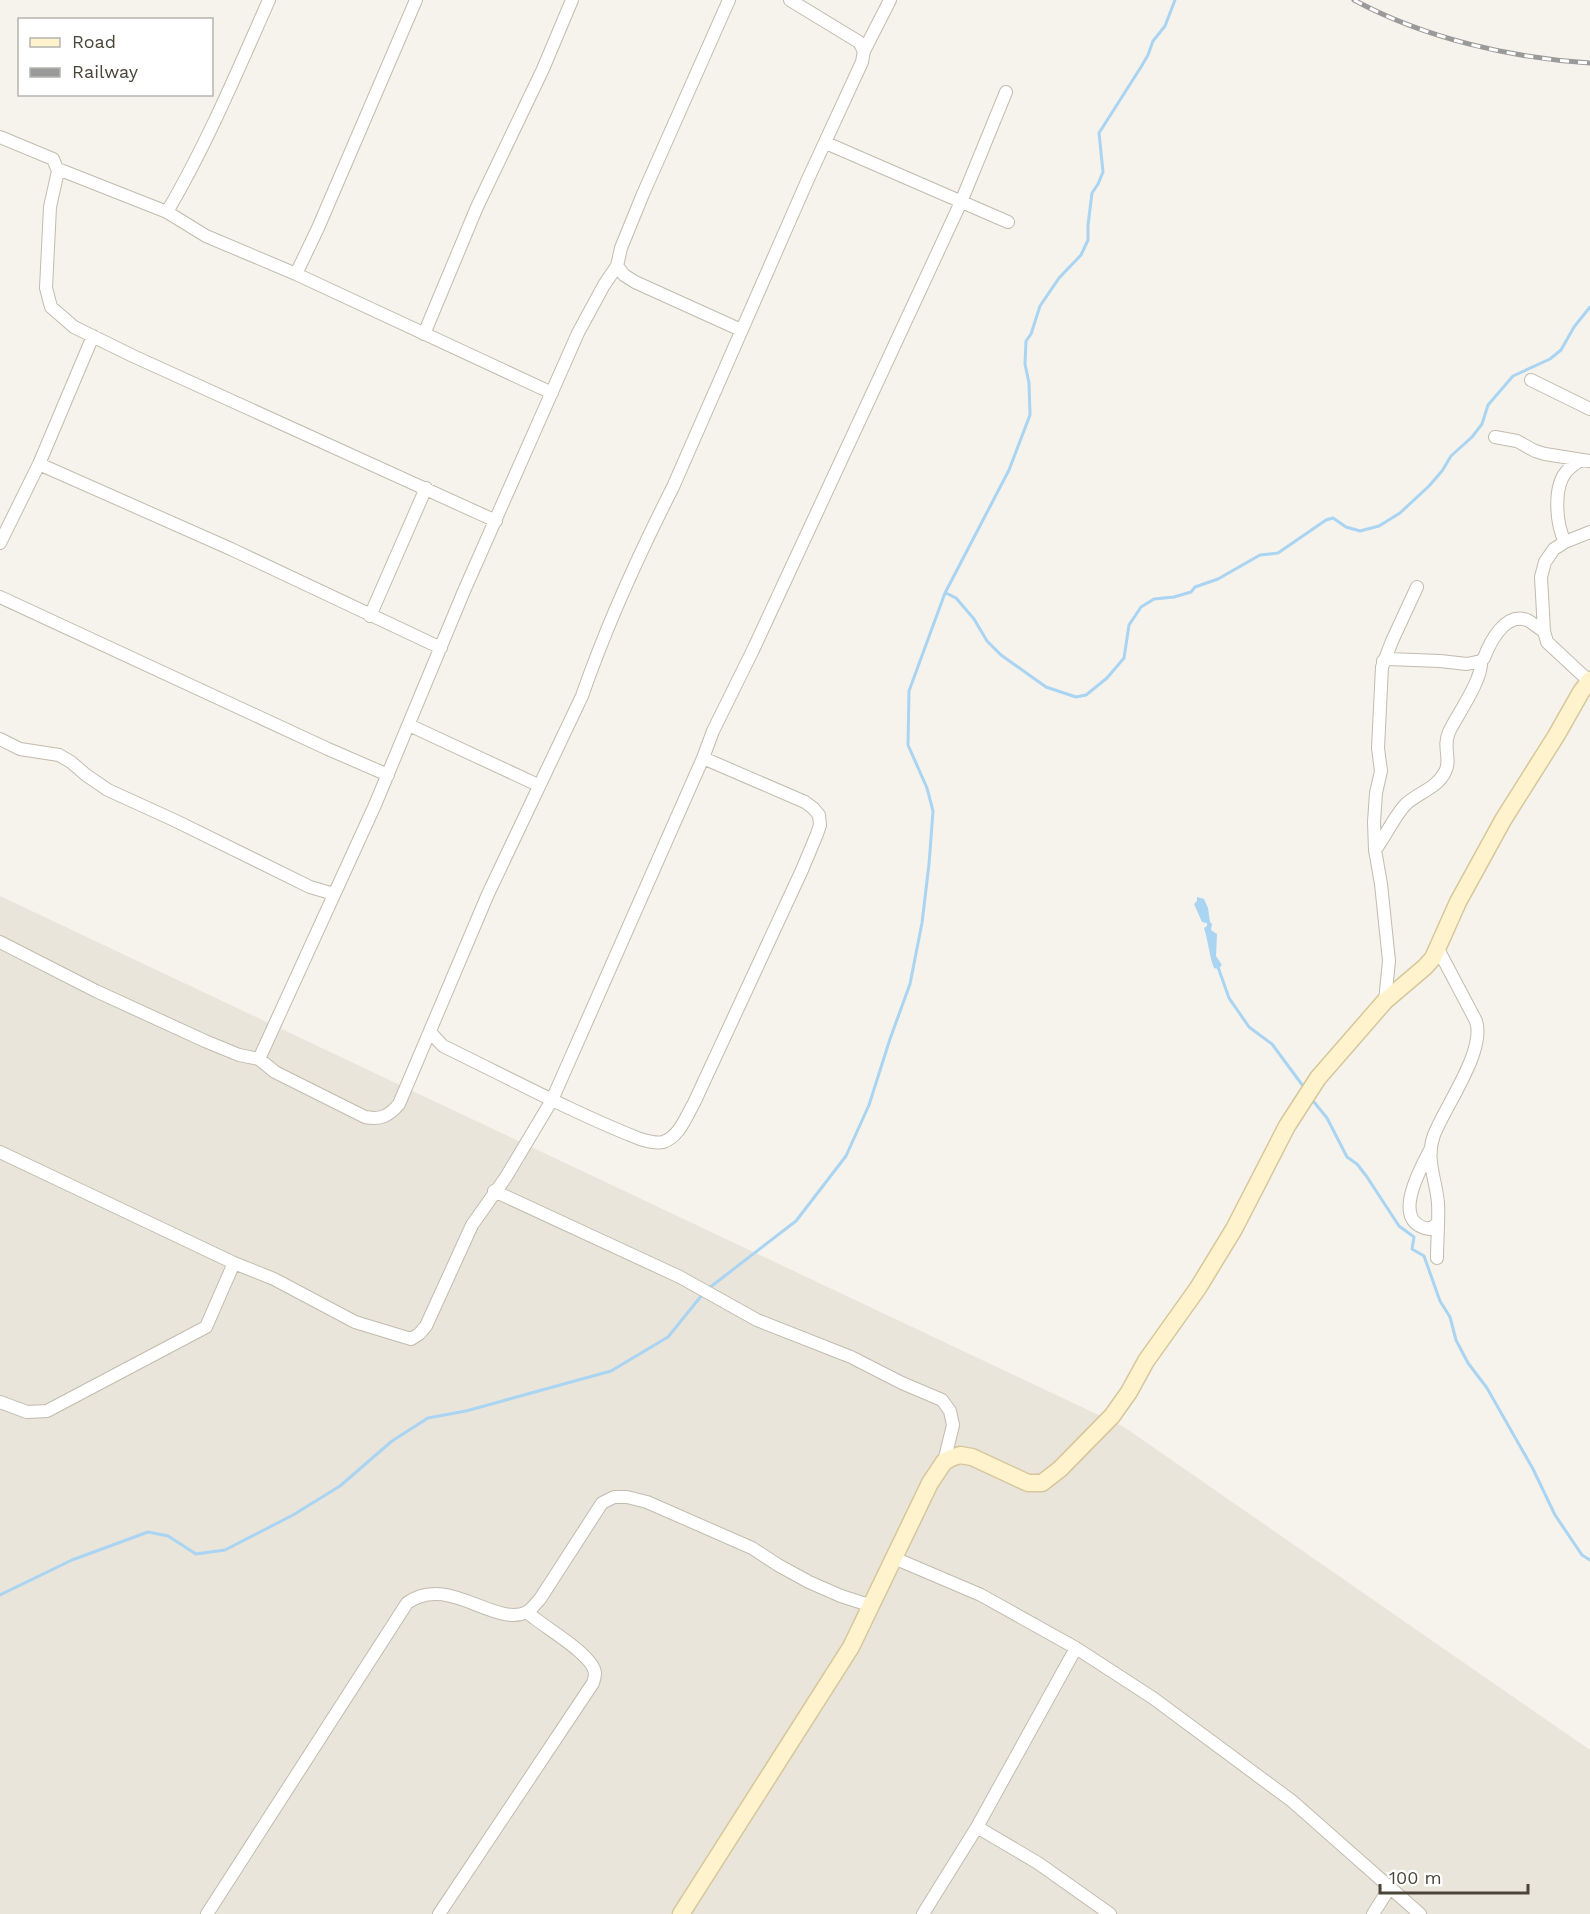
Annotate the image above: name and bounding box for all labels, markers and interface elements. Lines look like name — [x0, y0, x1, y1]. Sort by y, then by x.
legend — [18, 18, 213, 96]
text: Road — [72, 31, 116, 52]
text: Railway — [72, 61, 139, 82]
scale bar — [1380, 1857, 1528, 1895]
text: 100 m — [1389, 1867, 1442, 1888]

